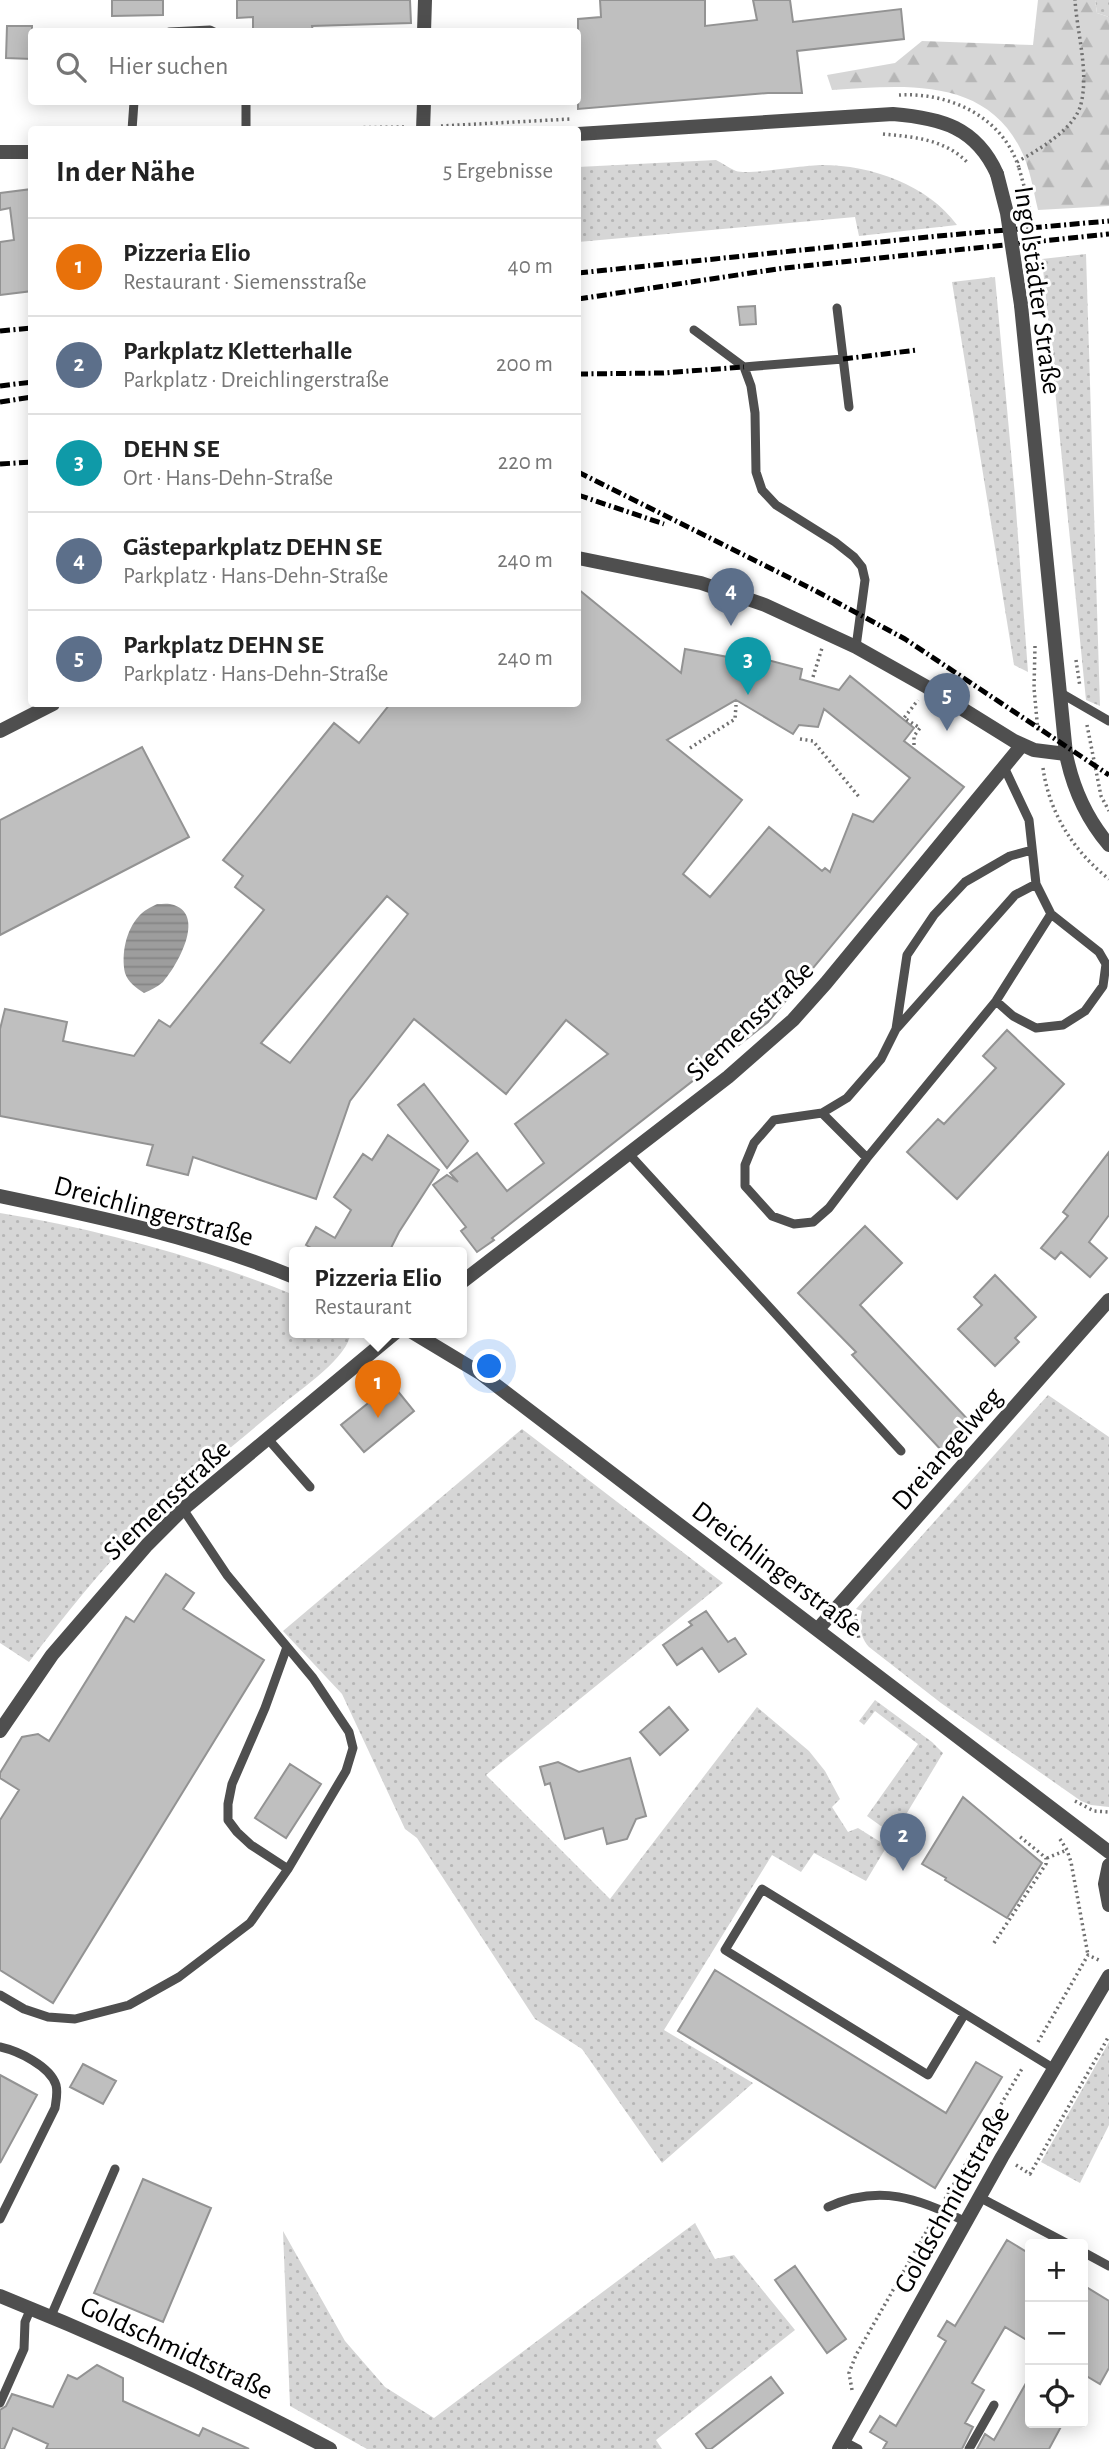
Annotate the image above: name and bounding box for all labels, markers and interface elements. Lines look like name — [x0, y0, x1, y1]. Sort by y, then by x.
search box — [28, 28, 581, 105]
icon: search — [52, 48, 90, 86]
text: Hier suchen — [108, 53, 229, 79]
text: In der Nähe — [56, 157, 195, 187]
text: 5 Ergebnisse — [443, 160, 553, 183]
street label: Ingolstädter Straße — [1009, 184, 1066, 396]
text: Pizzeria Elio — [123, 240, 251, 266]
text: 1 — [75, 255, 83, 278]
text: 40 m — [508, 255, 553, 278]
text: Restaurant · Siemensstraße — [123, 271, 367, 294]
text: Parkplatz Kletterhalle — [123, 338, 352, 364]
text: 2 — [74, 353, 84, 376]
text: 200 m — [496, 353, 553, 376]
text: Parkplatz · Dreichlingerstraße — [123, 369, 389, 392]
text: DEHN SE — [123, 436, 219, 462]
text: 3 — [74, 451, 84, 474]
text: 220 m — [498, 451, 553, 474]
text: Ort · Hans-Dehn-Straße — [123, 467, 333, 490]
text: Gästeparkplatz DEHN SE — [123, 534, 382, 560]
text: 4 — [73, 549, 85, 572]
text: 240 m — [497, 549, 553, 572]
text: Parkplatz · Hans-Dehn-Straße — [123, 565, 388, 588]
pin: 4 — [708, 568, 754, 626]
text: Parkplatz DEHN SE — [123, 632, 324, 658]
pin: 3 — [725, 637, 771, 695]
text: 5 — [74, 647, 84, 670]
text: 240 m — [497, 647, 553, 670]
text: Parkplatz · Hans-Dehn-Straße — [123, 663, 388, 686]
pin: 5 — [924, 673, 970, 731]
street label: Siemensstraße — [681, 956, 819, 1087]
street label: Dreichlingerstraße — [51, 1172, 256, 1252]
popup — [289, 1247, 467, 1338]
text: Pizzeria Elio — [314, 1265, 442, 1291]
text: Restaurant — [314, 1296, 412, 1319]
your location — [472, 1349, 506, 1383]
pin: 1 — [355, 1360, 401, 1418]
street label: Dreiangelweg — [887, 1382, 1008, 1516]
street label: Siemensstraße — [98, 1435, 236, 1566]
street label: Dreichlingerstraße — [686, 1497, 867, 1643]
pin: 2 — [880, 1813, 926, 1871]
street label: Goldschmidtstraße — [890, 2102, 1016, 2298]
map controls — [1025, 2239, 1088, 2428]
button: + — [1025, 2239, 1088, 2302]
street label: Goldschmidtstraße — [76, 2292, 277, 2406]
button: − — [1025, 2302, 1088, 2365]
button: locate — [1025, 2365, 1088, 2428]

